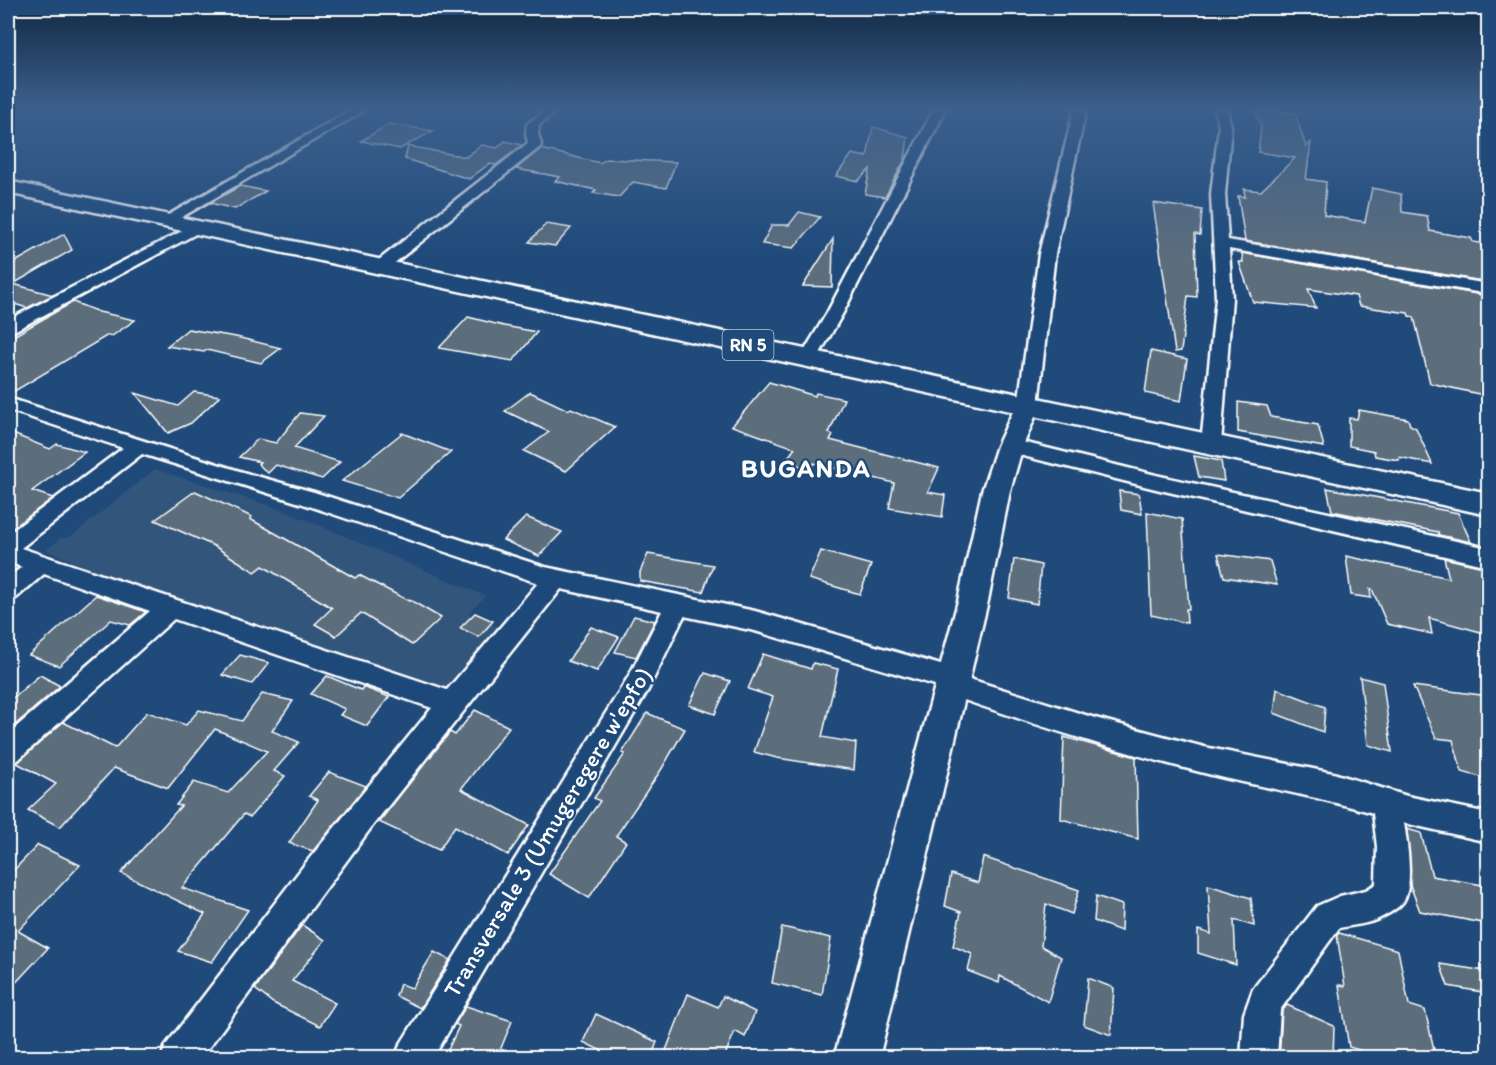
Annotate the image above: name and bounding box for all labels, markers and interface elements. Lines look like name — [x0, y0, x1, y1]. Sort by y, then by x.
road number: RN 5 — [722, 330, 774, 360]
district label: BUGANDA — [741, 452, 871, 484]
street label: Transversale 3 (Umugeregere w'epfo) — [437, 662, 657, 1002]

